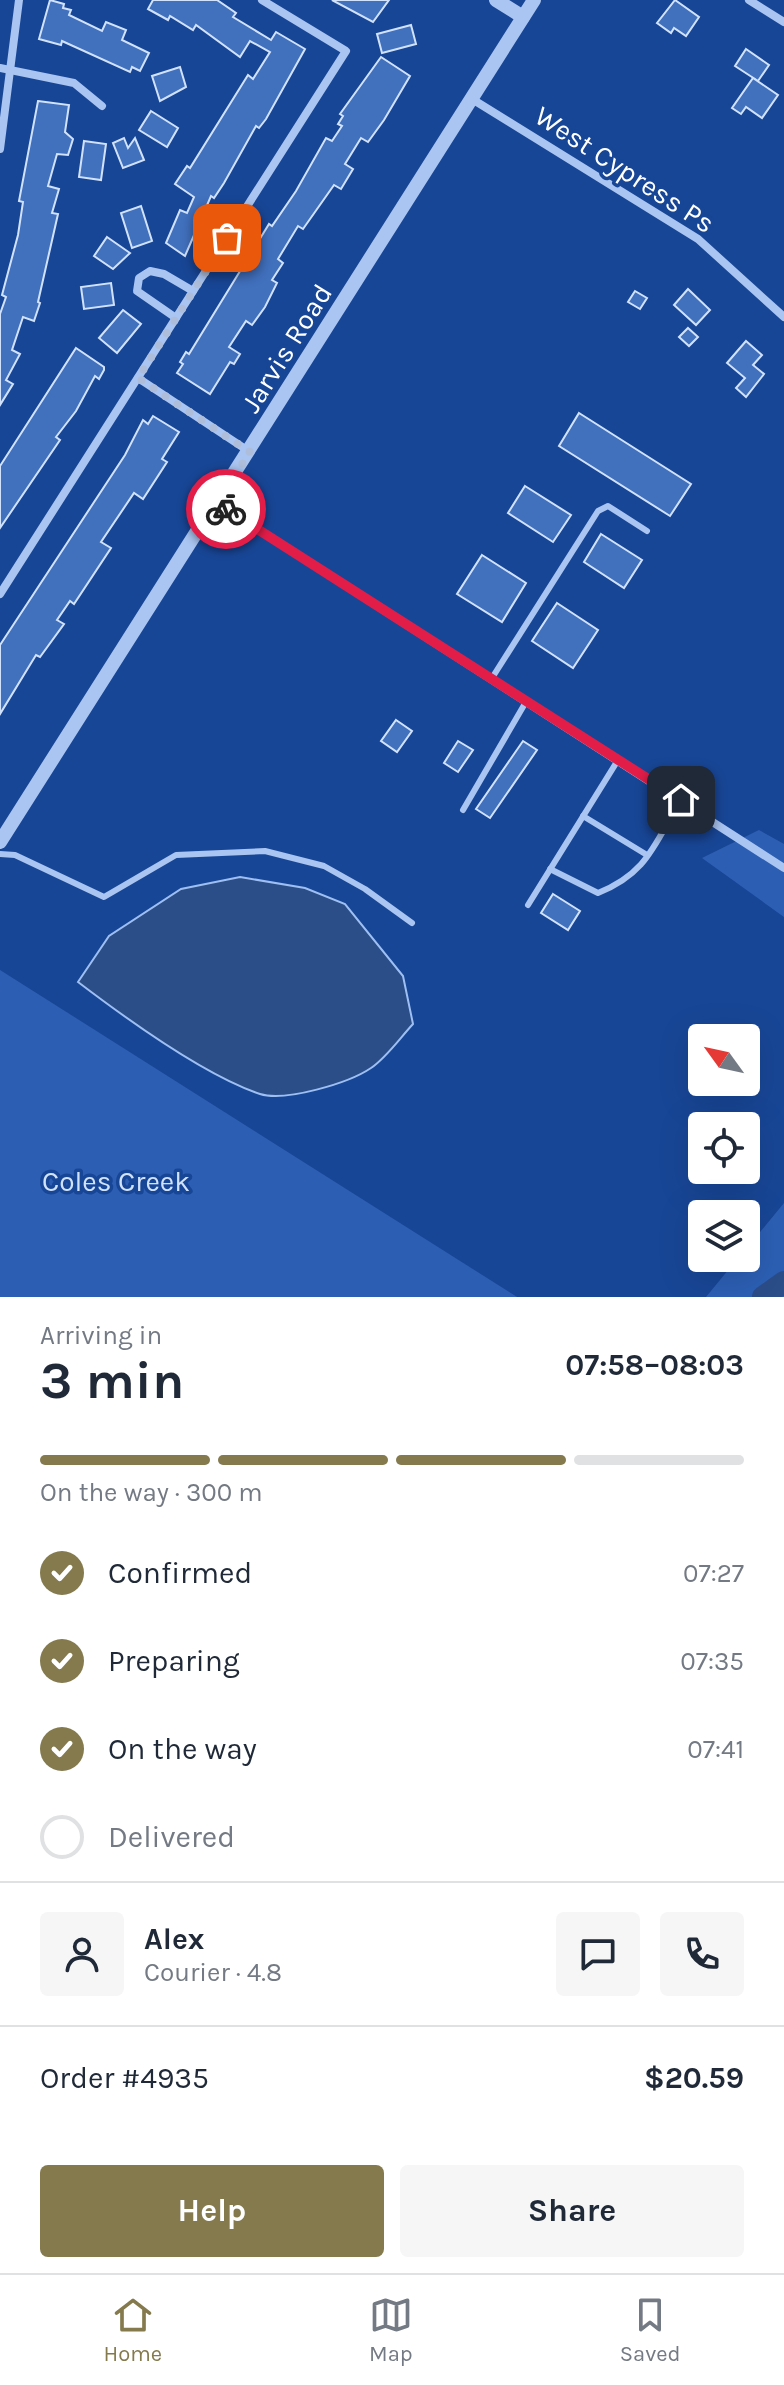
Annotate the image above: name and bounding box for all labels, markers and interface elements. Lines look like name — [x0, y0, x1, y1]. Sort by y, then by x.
street label: West Cypress Ps — [529, 99, 721, 240]
pin — [193, 204, 261, 272]
icon: bag — [205, 216, 249, 260]
street label: Jarvis Road — [234, 278, 339, 419]
courier — [186, 469, 266, 549]
icon: bike — [204, 487, 248, 531]
pin — [647, 766, 715, 834]
icon: home — [659, 778, 703, 822]
north arrow — [688, 1024, 760, 1096]
map controls — [688, 1024, 760, 1272]
button: locate — [688, 1112, 760, 1184]
park label: Coles Creek — [42, 1165, 190, 1198]
button: layers — [688, 1200, 760, 1272]
text: Arriving in — [40, 1320, 162, 1351]
text: 07:58–08:03 — [565, 1347, 744, 1383]
text: 3 min — [40, 1350, 184, 1411]
text: On the way · 300 m — [40, 1477, 263, 1508]
icon: check — [40, 1551, 84, 1595]
text: Confirmed — [108, 1555, 252, 1591]
text: 07:27 — [683, 1558, 744, 1589]
icon: check — [40, 1639, 84, 1683]
text: Preparing — [108, 1643, 240, 1679]
text: 07:35 — [680, 1646, 744, 1677]
icon: check — [40, 1727, 84, 1771]
text: On the way — [108, 1731, 257, 1767]
text: 07:41 — [687, 1734, 744, 1765]
text: Delivered — [108, 1819, 235, 1855]
button: person — [40, 1912, 124, 1996]
button: chat — [556, 1912, 640, 1996]
button: phone — [660, 1912, 744, 1996]
text: Alex — [144, 1921, 204, 1957]
text: Courier · 4.8 — [144, 1957, 282, 1988]
text: Order #4935 — [40, 2060, 209, 2096]
text: $20.59 — [644, 2060, 744, 2096]
button: Help — [40, 2165, 384, 2257]
button: Share — [400, 2165, 744, 2257]
tab: Home — [103, 2293, 162, 2367]
tab: Map — [369, 2293, 413, 2367]
tab: Saved — [620, 2293, 681, 2367]

